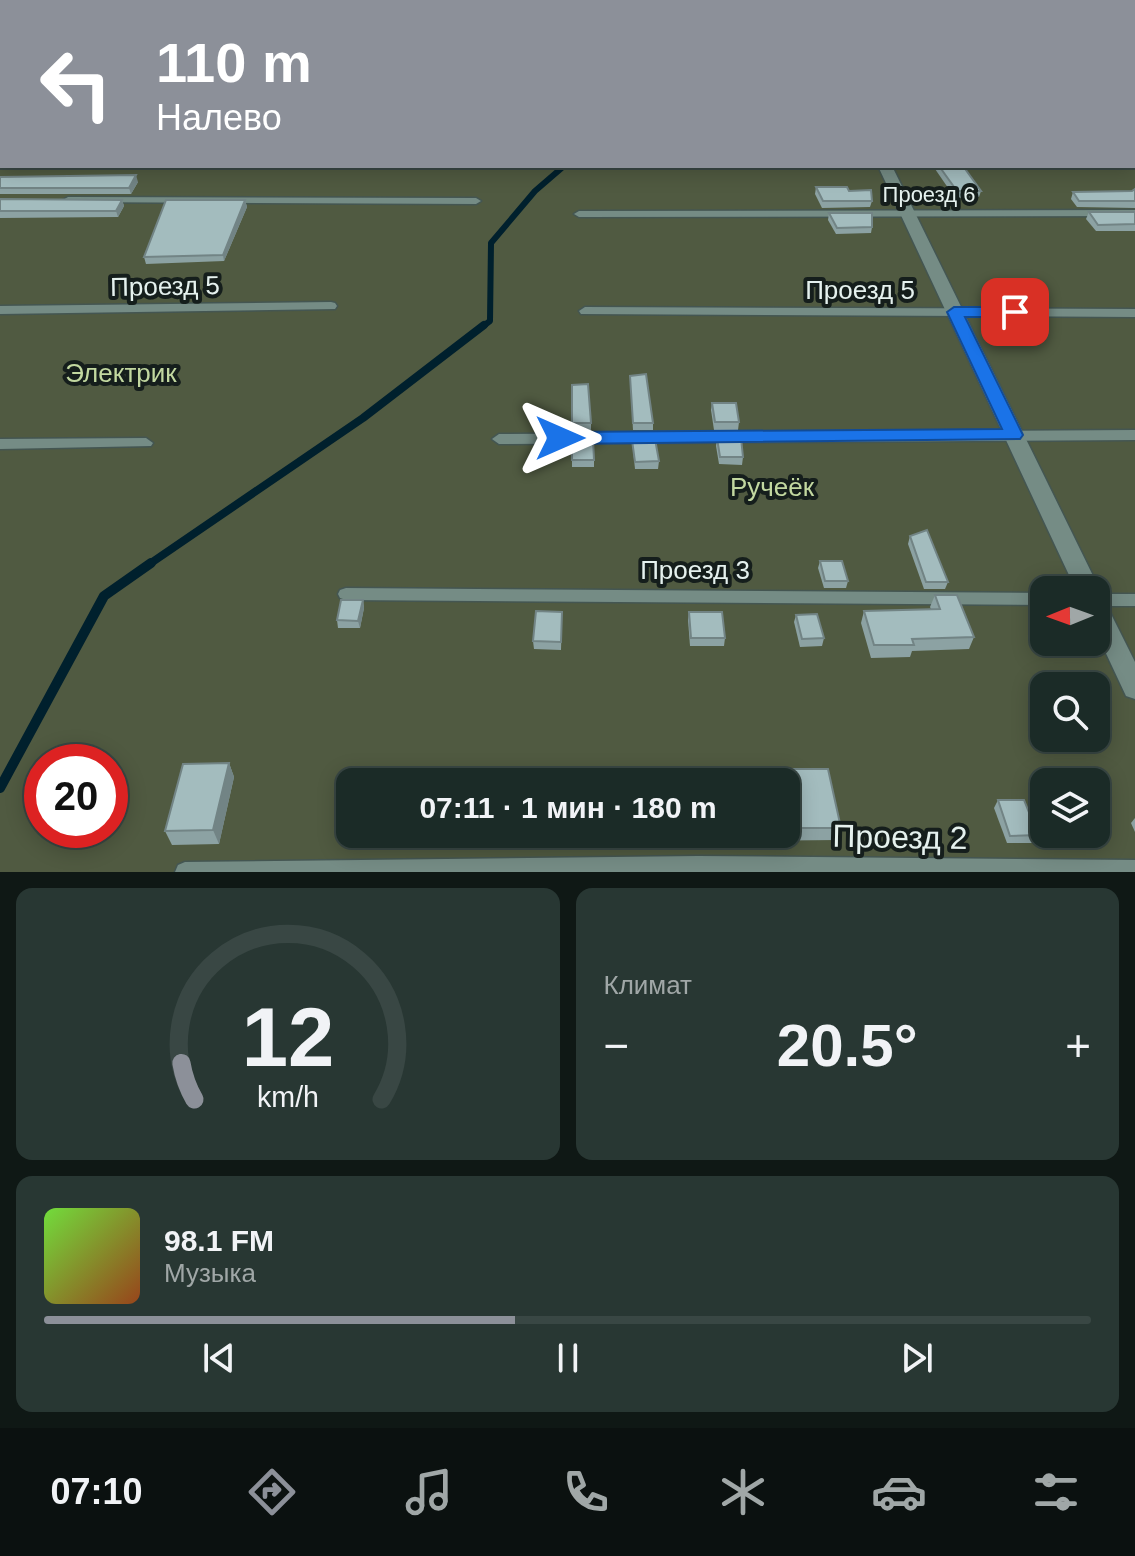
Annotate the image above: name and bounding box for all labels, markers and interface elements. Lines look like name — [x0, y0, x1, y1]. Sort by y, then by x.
text: 110 m — [156, 31, 312, 94]
icon: left — [24, 32, 128, 136]
text: Налево — [156, 97, 282, 138]
street label: Проезд 6 — [883, 182, 975, 207]
street label: Проезд 5 — [110, 270, 220, 302]
street label: Проезд 5 — [805, 275, 915, 305]
pin — [981, 278, 1049, 346]
icon: arrive — [993, 290, 1037, 334]
park label: Электрик — [65, 358, 177, 388]
position arrow — [518, 396, 602, 480]
park label: Ручеёк — [730, 472, 815, 502]
street label: Проезд 3 — [640, 555, 750, 585]
north arrow — [1030, 576, 1110, 656]
map controls — [1030, 576, 1110, 848]
button: search — [1030, 672, 1110, 752]
speed limit sign: 20 — [24, 744, 128, 848]
button: layers — [1030, 768, 1110, 848]
text: 07:11 · 1 мин · 180 m — [419, 791, 717, 824]
street label: Проезд 2 — [832, 818, 968, 856]
text: Климат — [604, 970, 692, 1000]
text: 12 — [241, 991, 334, 1084]
text: 20.5° — [777, 1012, 918, 1079]
text: − — [604, 1021, 629, 1070]
text: + — [1065, 1021, 1091, 1070]
text: km/h — [257, 1081, 319, 1113]
text: 98.1 FM — [164, 1224, 274, 1257]
text: Музыка — [164, 1258, 256, 1288]
icon: previous — [197, 1336, 241, 1380]
icon: pause — [546, 1336, 590, 1380]
icon: next — [895, 1336, 939, 1380]
icon: directions — [244, 1464, 300, 1520]
icon: music — [401, 1464, 457, 1520]
icon: phone — [558, 1464, 614, 1520]
icon: climate — [715, 1464, 771, 1520]
icon: car — [871, 1464, 927, 1520]
icon: filters — [1028, 1464, 1084, 1520]
text: 07:10 — [50, 1471, 143, 1512]

